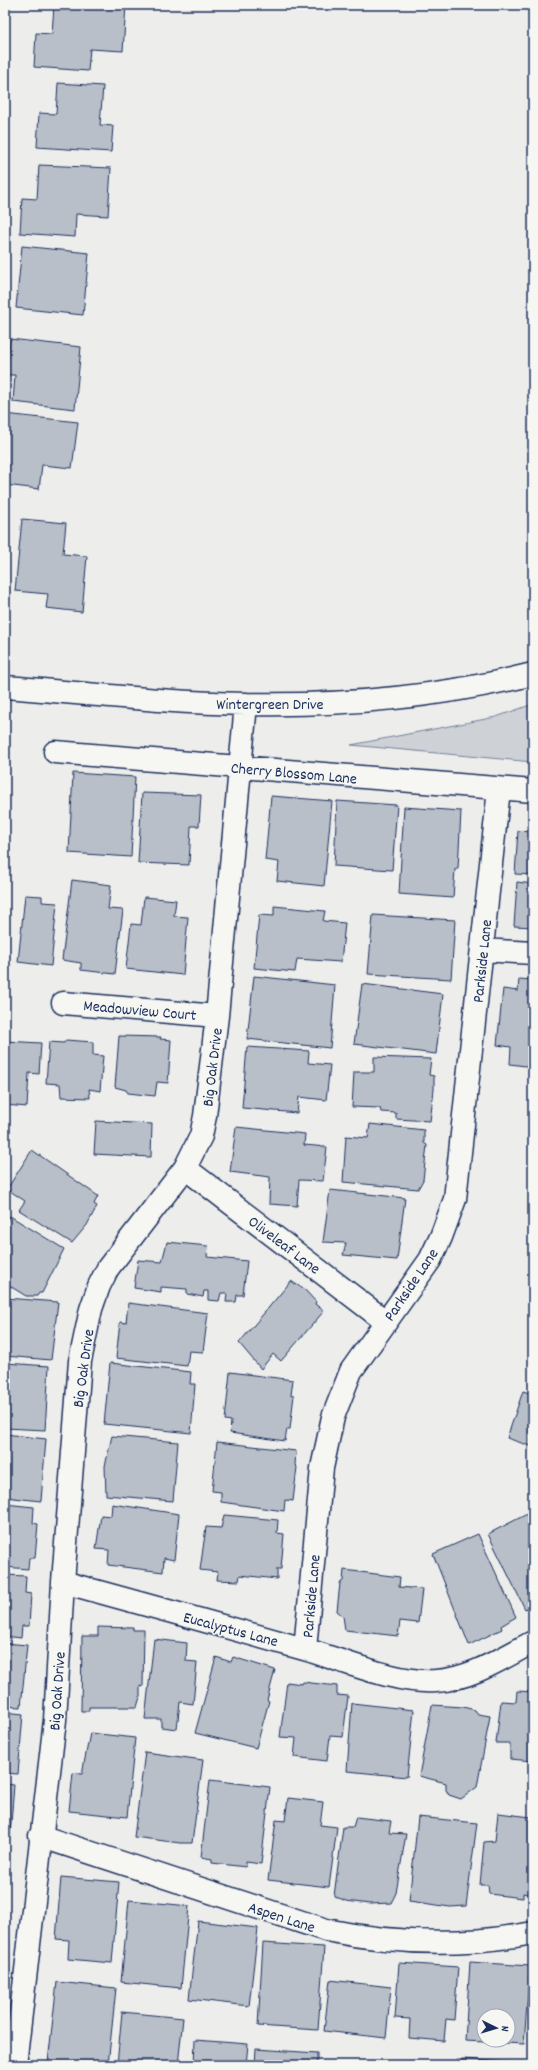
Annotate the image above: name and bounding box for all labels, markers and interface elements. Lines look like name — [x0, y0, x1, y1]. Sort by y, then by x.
street label: Wintergreen Drive — [216, 694, 324, 717]
street label: Cherry Blossom Lane — [230, 758, 358, 791]
street label: Parkside Lane — [468, 918, 499, 1004]
street label: Meadowview Court — [82, 995, 197, 1028]
street label: Big Oak Drive — [197, 1027, 230, 1108]
street label: Oliveleaf Lane — [242, 1211, 325, 1281]
street label: Parkside Lane — [379, 1244, 445, 1326]
street label: Big Oak Drive — [68, 1328, 101, 1409]
street label: Parkside Lane — [297, 1554, 328, 1639]
street label: Eucalyptus Lane — [180, 1607, 280, 1654]
street label: Big Oak Drive — [44, 1651, 73, 1731]
street label: Aspen Lane — [245, 1897, 318, 1940]
north arrow — [476, 2008, 516, 2048]
text: N — [496, 2025, 512, 2033]

